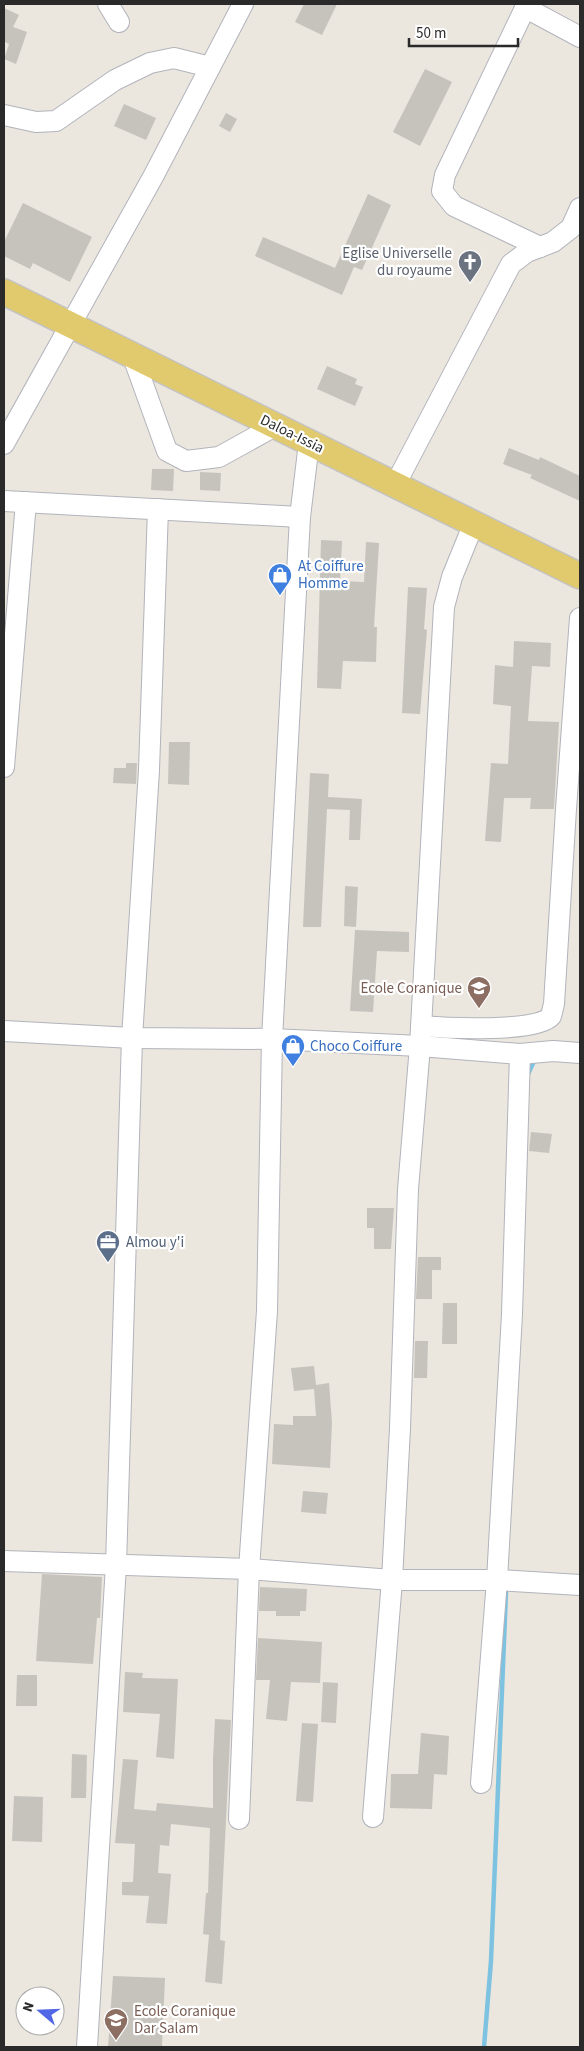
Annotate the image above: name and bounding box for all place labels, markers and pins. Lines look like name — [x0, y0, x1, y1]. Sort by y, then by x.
place label: Eglise Universelle du royaume — [342, 243, 452, 281]
church icon: Eglise Universelle du royaume — [457, 249, 483, 283]
place label: At Coiffure Homme — [298, 556, 364, 594]
shop icon: At Coiffure Homme — [267, 562, 293, 596]
school or university icon: Ecole Coranique — [466, 975, 492, 1009]
place label: Ecole Coranique — [360, 978, 462, 999]
shop icon: Choco Coiffure — [280, 1033, 306, 1067]
place label: Choco Coiffure — [310, 1036, 402, 1057]
office icon: Almou y'i — [95, 1229, 121, 1263]
place label: Almou y'i — [126, 1232, 184, 1253]
place label: Ecole Coranique Dar Salam — [134, 2001, 236, 2039]
school or university icon: Ecole Coranique Dar Salam — [103, 2007, 129, 2041]

